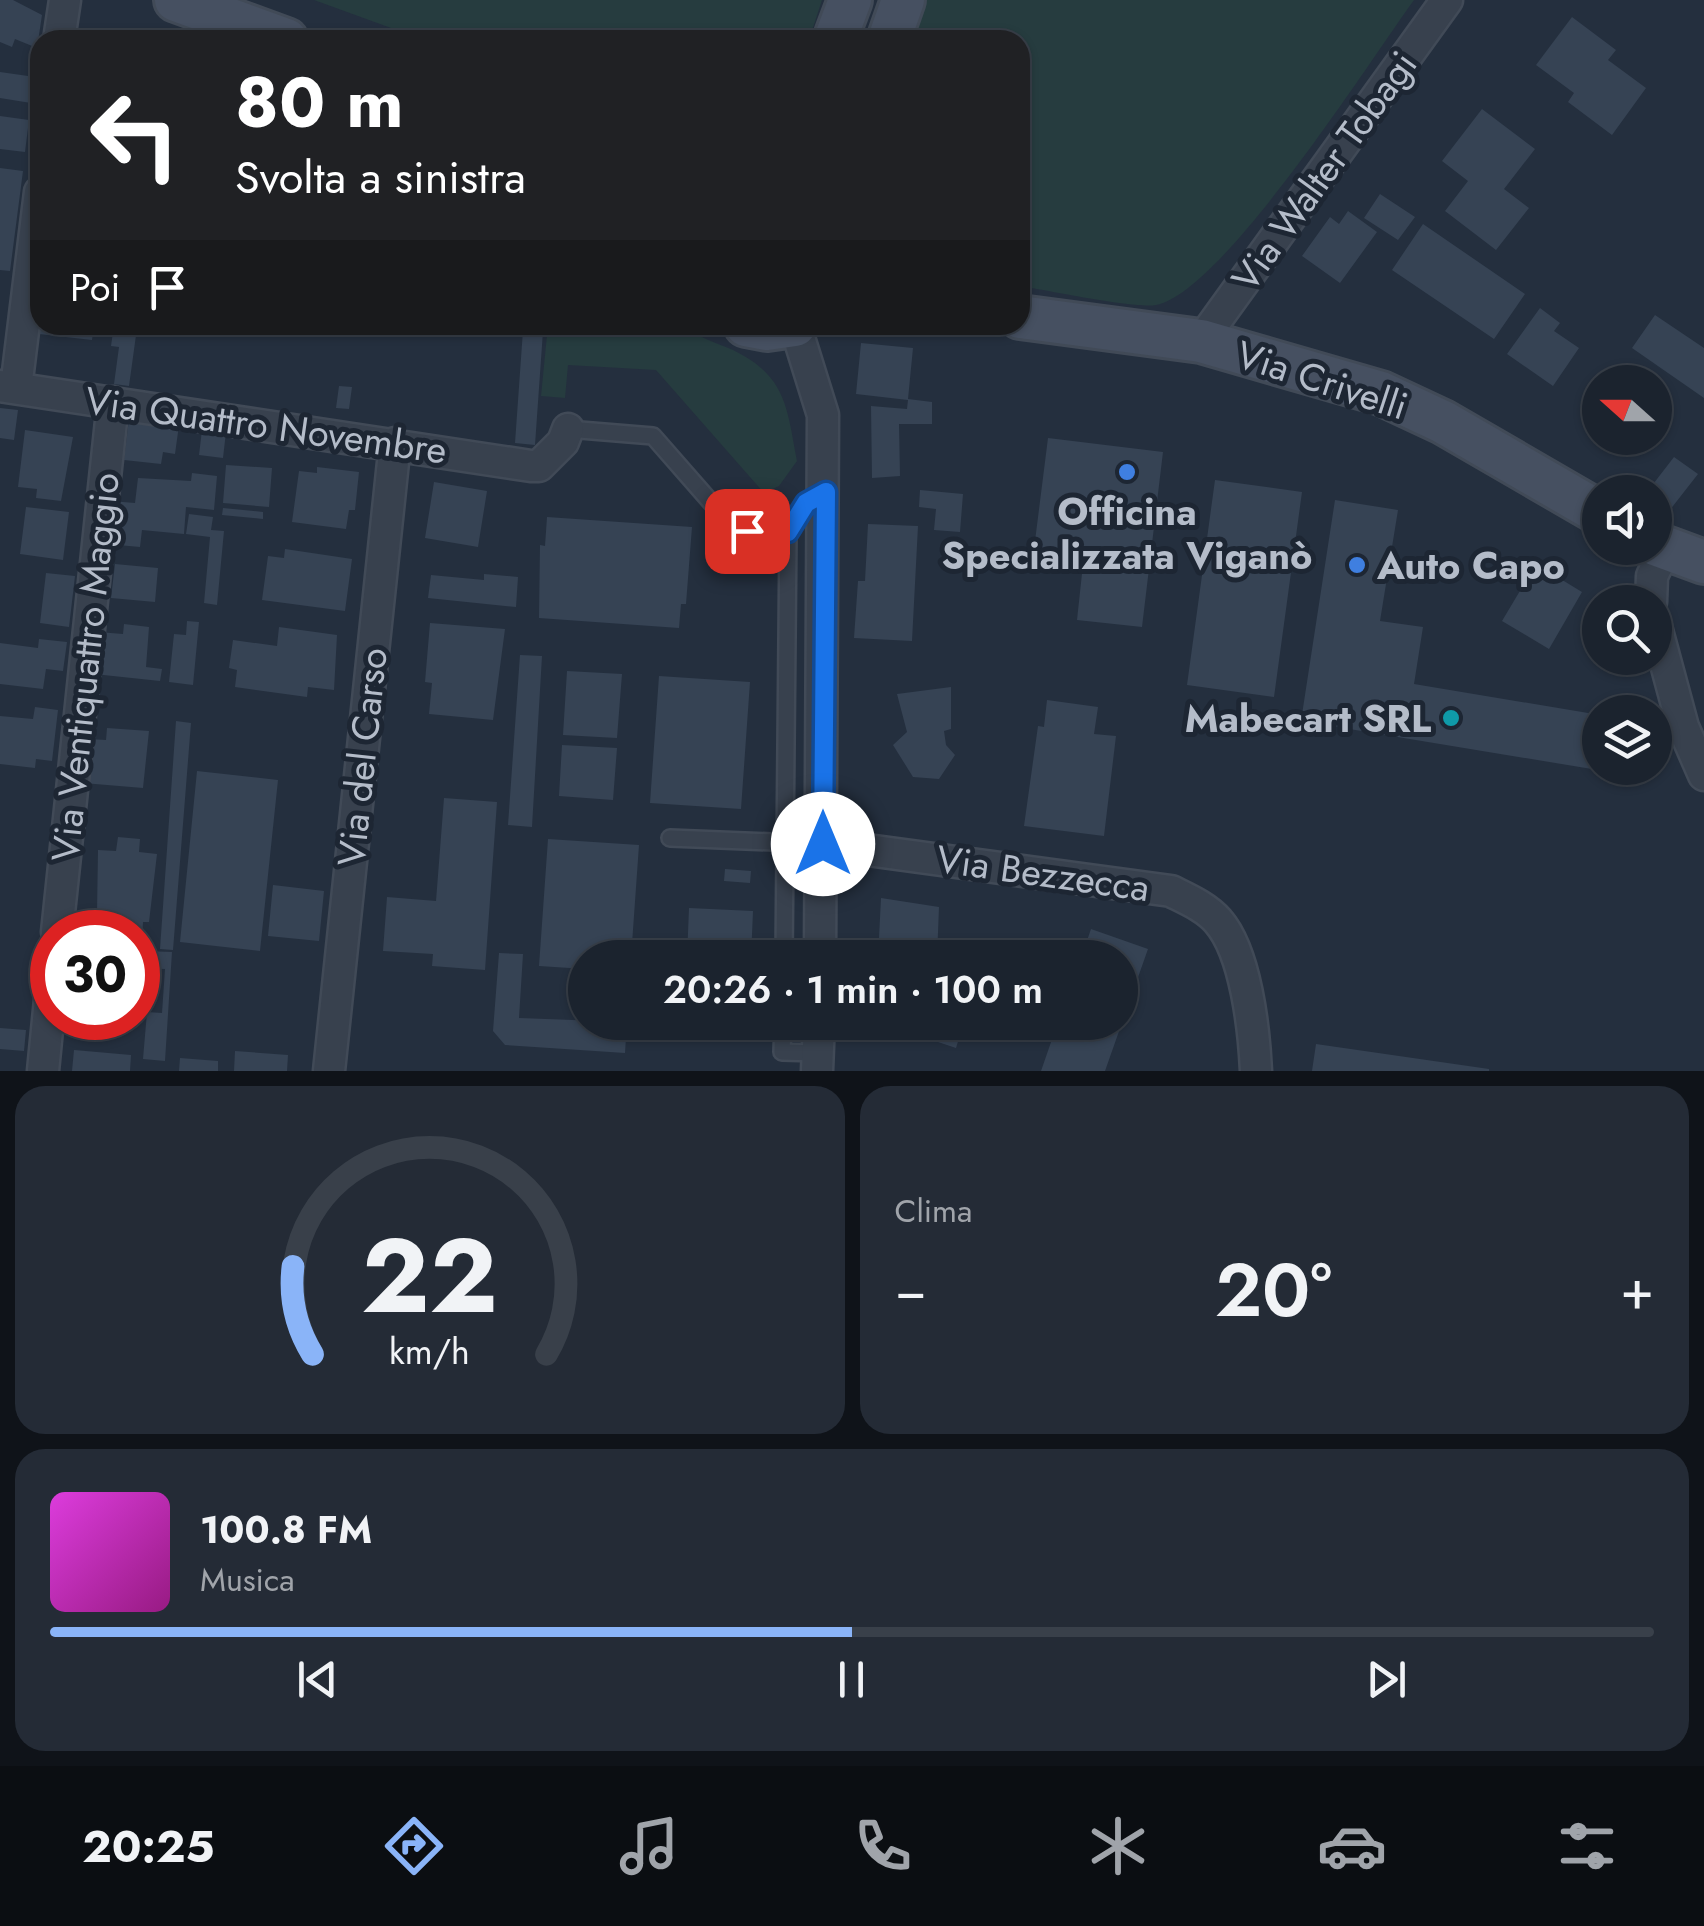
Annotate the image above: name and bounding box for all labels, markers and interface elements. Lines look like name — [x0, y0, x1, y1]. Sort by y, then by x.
street label: Via Walter Tobagi — [1218, 40, 1430, 302]
text: 80 m — [235, 52, 404, 153]
icon: left — [70, 70, 200, 200]
text: Svolta a sinistra — [235, 145, 526, 210]
text: Poi — [70, 260, 120, 315]
icon: arrive — [140, 260, 195, 315]
street label: Via Crivelli — [1229, 327, 1415, 433]
north arrow — [1582, 365, 1672, 455]
map controls — [1582, 365, 1672, 785]
street label: Via Quattro Novembre — [82, 372, 450, 478]
marker: Officina Specializzata Viganò — [1116, 461, 1138, 483]
street label: Via Ventiquattro Maggio — [37, 470, 133, 864]
button: sound — [1582, 475, 1672, 565]
place label: Officina Specializzata Viganò — [941, 484, 1313, 583]
pin — [705, 489, 790, 574]
icon: arrive — [720, 504, 775, 559]
place label: Auto Capo — [1376, 538, 1565, 593]
marker: Auto Capo — [1346, 554, 1368, 576]
button: search — [1582, 585, 1672, 675]
street label: Via del Carso — [323, 645, 401, 869]
place label: Mabecart SRL — [1185, 691, 1431, 746]
button: layers — [1582, 695, 1672, 785]
marker: Mabecart SRL — [1440, 707, 1462, 729]
position arrow — [771, 792, 875, 896]
street label: Via Bezzecca — [933, 831, 1153, 915]
speed limit sign: 30 — [30, 910, 160, 1040]
text: 20:26 · 1 min · 100 m — [663, 962, 1043, 1017]
text: Clima — [895, 1188, 972, 1234]
text: 22 — [362, 1201, 498, 1351]
text: 20° — [1215, 1236, 1332, 1344]
text: − — [895, 1250, 927, 1330]
text: + — [1620, 1250, 1654, 1330]
text: km/h — [389, 1326, 470, 1377]
text: 100.8 FM — [200, 1502, 372, 1557]
text: Musica — [200, 1557, 295, 1603]
icon: previous — [290, 1652, 345, 1707]
icon: pause — [824, 1652, 879, 1707]
icon: next — [1359, 1652, 1414, 1707]
icon: directions — [379, 1811, 449, 1881]
icon: music — [614, 1811, 684, 1881]
icon: phone — [848, 1811, 918, 1881]
icon: climate — [1083, 1811, 1153, 1881]
icon: car — [1317, 1811, 1387, 1881]
icon: filters — [1552, 1811, 1622, 1881]
text: 20:25 — [82, 1814, 215, 1879]

